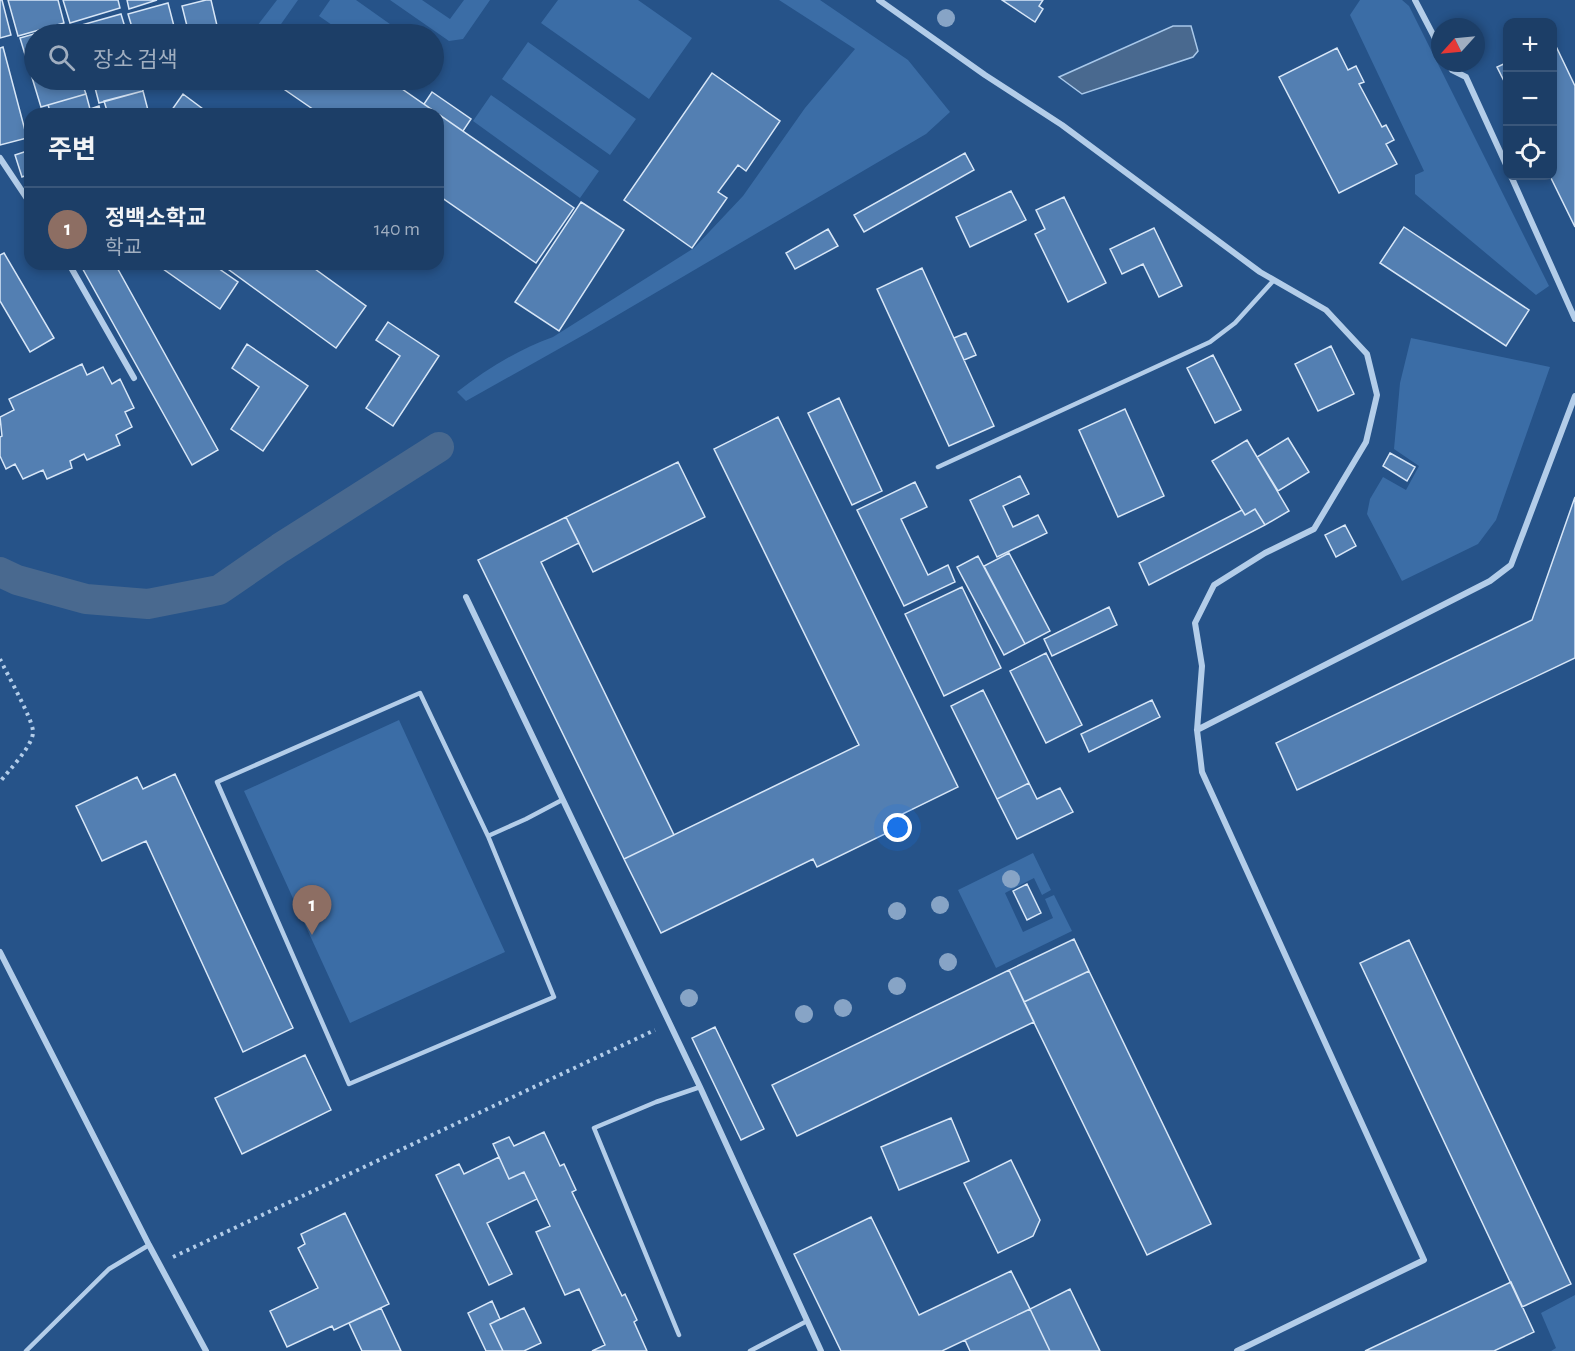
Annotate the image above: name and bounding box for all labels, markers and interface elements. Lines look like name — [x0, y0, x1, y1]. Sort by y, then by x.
north arrow — [1431, 18, 1485, 72]
map controls — [1503, 18, 1557, 180]
button: + — [1503, 18, 1557, 72]
search box — [24, 24, 444, 90]
icon: search — [45, 41, 78, 74]
text: 장소 검색 — [93, 49, 178, 71]
button: − — [1503, 72, 1557, 126]
button: locate — [1503, 126, 1557, 180]
text: 주변 — [48, 137, 96, 163]
text: 정백소학교 — [105, 207, 206, 229]
text: 1 — [64, 219, 71, 239]
text: 140 m — [374, 219, 420, 239]
text: 학교 — [105, 238, 142, 258]
your location — [883, 813, 912, 842]
pin: 1 — [292, 886, 332, 935]

